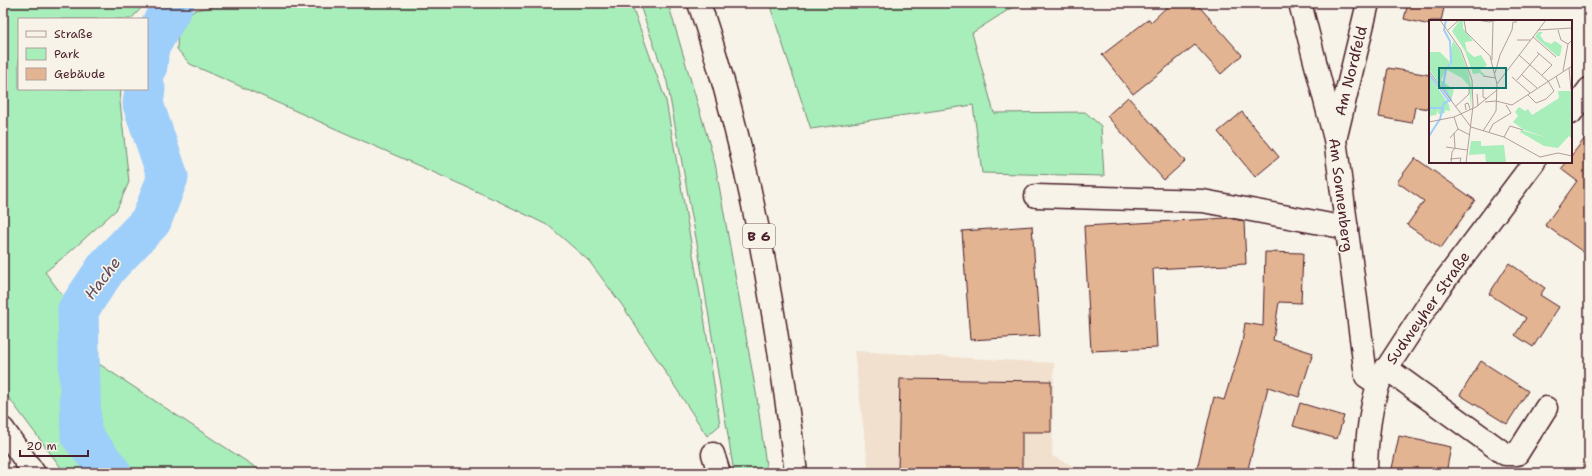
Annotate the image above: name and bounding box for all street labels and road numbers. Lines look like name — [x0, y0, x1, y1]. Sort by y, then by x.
street label: Am Nordfeld — [1330, 24, 1372, 118]
street label: Am Sonnenberg — [1324, 137, 1358, 253]
road number: B 6 — [743, 224, 775, 248]
street label: Sudweyher Straße — [1381, 248, 1475, 368]

